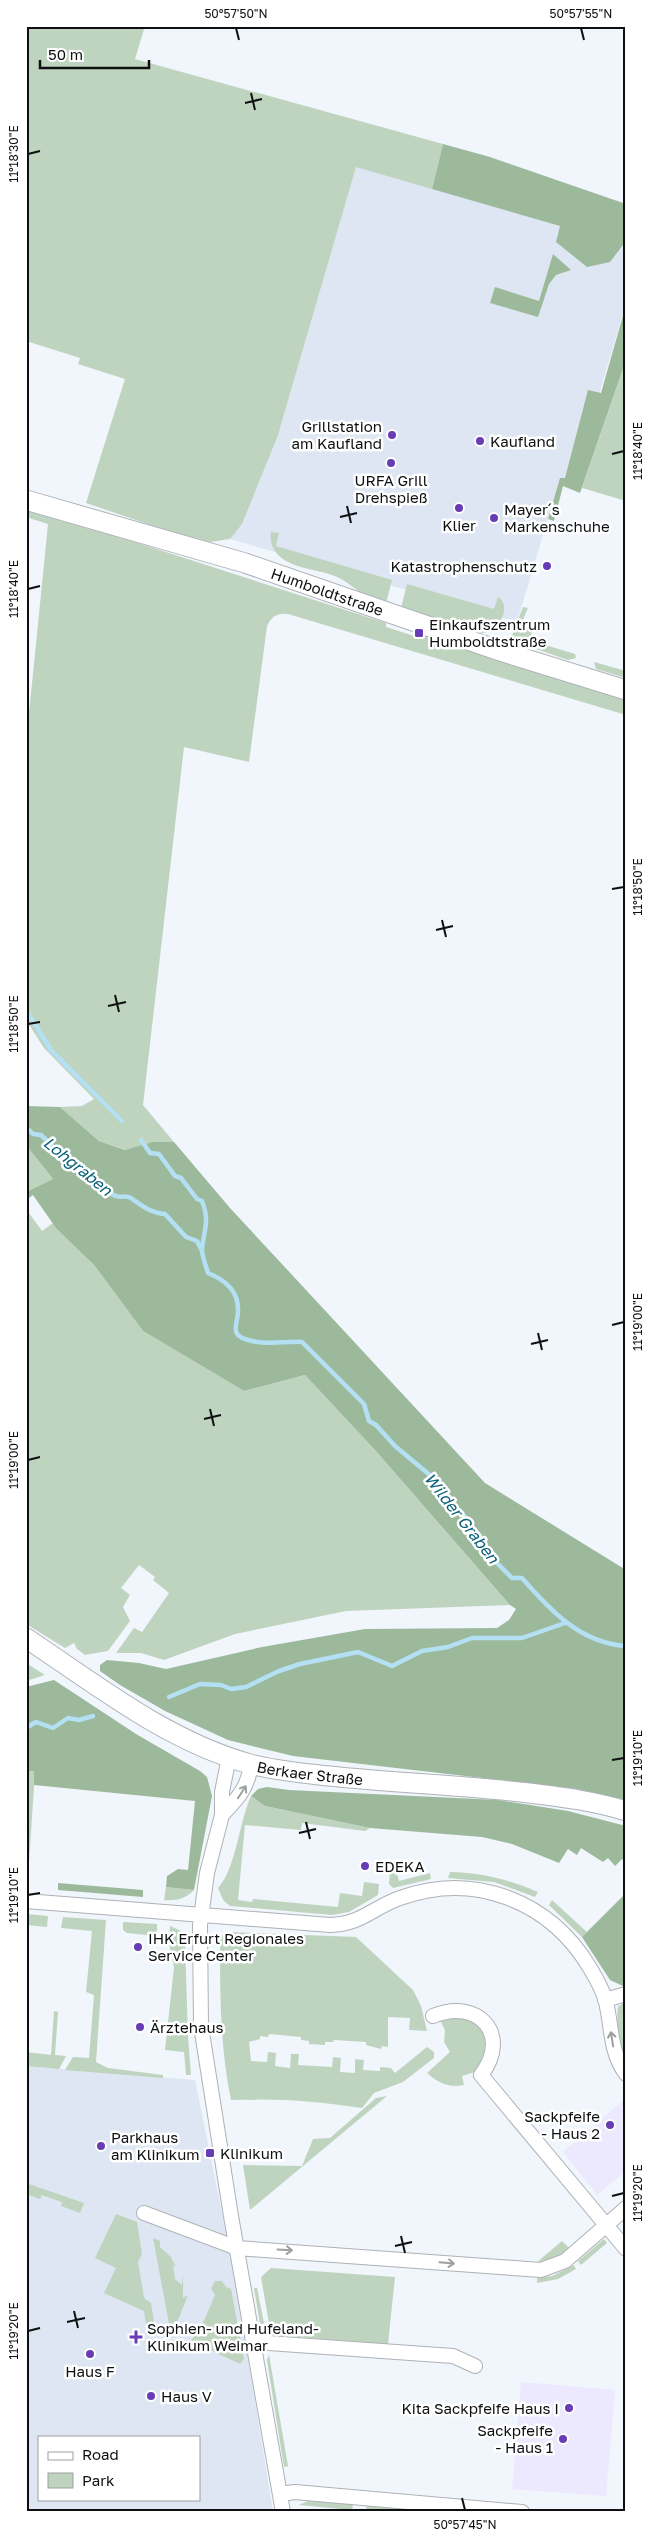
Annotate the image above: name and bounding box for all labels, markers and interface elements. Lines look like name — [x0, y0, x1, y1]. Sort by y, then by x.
text: 50°57'50"N — [204, 6, 268, 21]
text: 50°57'55"N — [550, 6, 612, 21]
scale bar — [40, 38, 149, 70]
text: 50 m — [48, 45, 83, 63]
text: 11°18'30"E — [6, 125, 21, 183]
place label: Grillstation am Kaufland — [292, 417, 382, 452]
text: 11°18'40"E — [630, 422, 645, 480]
marker: Grillstation am Kaufland — [386, 429, 398, 441]
place label: Kaufland — [490, 432, 555, 450]
marker: Kaufland — [474, 435, 486, 447]
marker: URFA Grill Drehspieß — [385, 457, 397, 469]
place label: URFA Grill Drehspieß — [354, 471, 428, 506]
place label: Mayer´s Markenschuhe — [504, 500, 610, 535]
marker: Klier — [453, 502, 465, 514]
marker: Mayer´s Markenschuhe — [488, 512, 500, 524]
place label: Klier — [442, 516, 476, 534]
place label: Katastrophenschutz — [391, 557, 537, 575]
text: 11°18'40"E — [6, 560, 21, 618]
marker: Katastrophenschutz — [541, 560, 553, 572]
street label: Humboldtstraße — [269, 564, 386, 619]
place label: Einkaufszentrum Humboldtstraße — [429, 615, 550, 650]
marker: Einkaufszentrum Humboldtstraße — [413, 627, 425, 639]
text: 11°18'50"E — [630, 858, 645, 916]
text: 11°18'50"E — [6, 995, 21, 1053]
water label: Lohgraben — [40, 1132, 117, 1200]
text: 11°19'00"E — [630, 1293, 645, 1351]
text: 11°19'00"E — [6, 1431, 21, 1489]
water label: Wilder Graben — [420, 1469, 504, 1568]
text: 11°19'10"E — [630, 1730, 645, 1786]
street label: Berkaer Straße — [255, 1757, 364, 1788]
one-way arrow — [237, 1785, 247, 1799]
place label: EDEKA — [375, 1857, 425, 1875]
marker: EDEKA — [359, 1860, 371, 1872]
text: 11°19'10"E — [6, 1867, 21, 1923]
place label: IHK Erfurt Regionales Service Center — [148, 1929, 304, 1964]
marker: IHK Erfurt Regionales Service Center — [132, 1941, 144, 1953]
place label: Ärztehaus — [150, 2018, 223, 2036]
marker: Ärztehaus — [134, 2021, 146, 2033]
one-way arrow — [606, 2031, 616, 2047]
place label: Sackpfeife - Haus 2 — [524, 2107, 600, 2142]
marker: Sackpfeife - Haus 2 — [604, 2119, 616, 2131]
place label: Parkhaus am Klinikum — [111, 2128, 200, 2163]
marker: Parkhaus am Klinikum — [95, 2140, 107, 2152]
place label: Klinikum — [220, 2144, 283, 2162]
marker: Klinikum — [204, 2147, 216, 2159]
text: 11°19'20"E — [630, 2164, 645, 2222]
one-way arrow — [277, 2246, 293, 2255]
one-way arrow — [439, 2258, 455, 2268]
text: 11°19'20"E — [6, 2302, 21, 2360]
place label: Sophien- und Hufeland- Klinikum Weimar — [147, 2319, 319, 2354]
marker: Sophien- und Hufeland- Klinikum Weimar — [129, 2330, 143, 2344]
marker: Haus F — [84, 2348, 96, 2360]
place label: Haus F — [65, 2362, 115, 2380]
place label: Haus V — [161, 2387, 212, 2405]
marker: Haus V — [145, 2390, 157, 2402]
place label: Kita Sackpfeife Haus I — [401, 2399, 559, 2417]
marker: Kita Sackpfeife Haus I — [563, 2402, 575, 2414]
place label: Sackpfeife - Haus 1 — [477, 2421, 553, 2456]
marker: Sackpfeife - Haus 1 — [557, 2433, 569, 2445]
legend — [38, 2436, 200, 2500]
text: Road — [82, 2445, 119, 2463]
text: Park — [82, 2471, 115, 2489]
text: 50°57'45"N — [433, 2517, 497, 2532]

